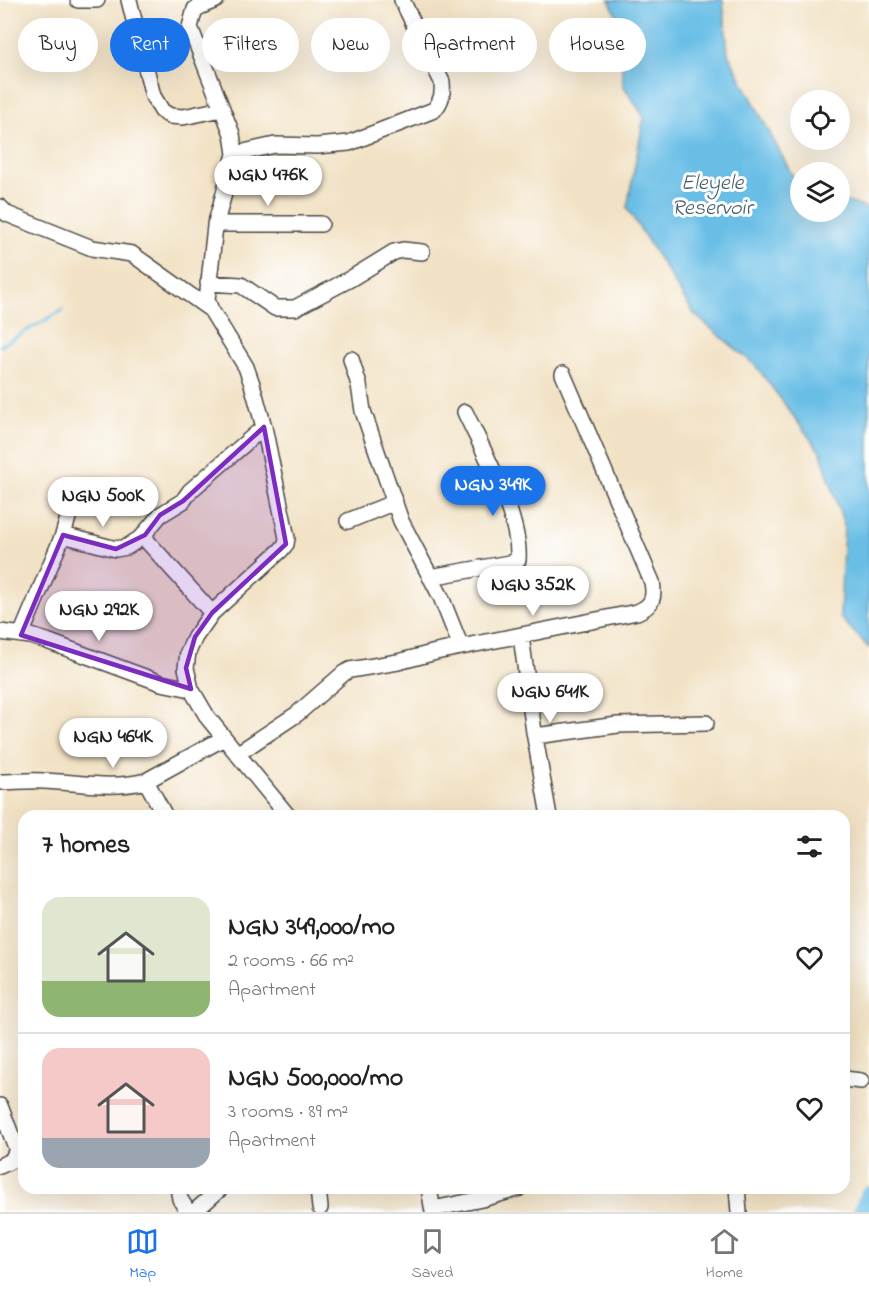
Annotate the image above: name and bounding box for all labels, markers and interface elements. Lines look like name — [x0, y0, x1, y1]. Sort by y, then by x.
chip: Buy — [18, 18, 98, 72]
chip: Rent — [110, 18, 190, 72]
chip: Filters — [202, 18, 299, 72]
chip: New — [311, 18, 390, 72]
chip: Apartment — [402, 18, 537, 72]
chip: House — [549, 18, 646, 72]
map controls — [790, 90, 850, 222]
button: locate — [790, 90, 850, 150]
pin: NGN 476K — [206, 156, 330, 207]
text: NGN 476K — [228, 161, 308, 190]
button: layers — [790, 162, 850, 222]
water label: Eleyele Reservoir — [672, 168, 755, 225]
pin: NGN 349K — [431, 466, 555, 517]
text: NGN 349K — [455, 471, 531, 500]
pin: NGN 500K — [41, 477, 165, 528]
text: NGN 500K — [62, 482, 144, 511]
pin: NGN 352K — [471, 566, 595, 617]
text: NGN 352K — [491, 571, 575, 600]
pin: NGN 292K — [37, 591, 161, 642]
text: NGN 292K — [59, 596, 139, 625]
pin: NGN 641K — [488, 673, 612, 724]
text: NGN 641K — [511, 678, 589, 707]
pin: NGN 464K — [51, 718, 175, 769]
text: NGN 464K — [73, 723, 153, 752]
text: 7 homes — [42, 827, 130, 865]
icon: filters — [793, 830, 826, 863]
text: NGN 349,000/mo — [228, 909, 395, 947]
icon: home — [90, 921, 162, 993]
icon: heart — [793, 941, 826, 974]
text: 2 rooms · 66 m² — [228, 947, 354, 976]
text: Apartment — [228, 976, 316, 1005]
text: NGN 500,000/mo — [228, 1060, 403, 1098]
icon: home — [90, 1072, 162, 1144]
icon: heart — [793, 1092, 826, 1125]
text: 3 rooms · 89 m² — [228, 1098, 348, 1127]
text: Apartment — [228, 1127, 316, 1156]
tab: Map — [126, 1225, 159, 1285]
tab: Saved — [412, 1225, 453, 1285]
tab: Home — [706, 1225, 743, 1285]

